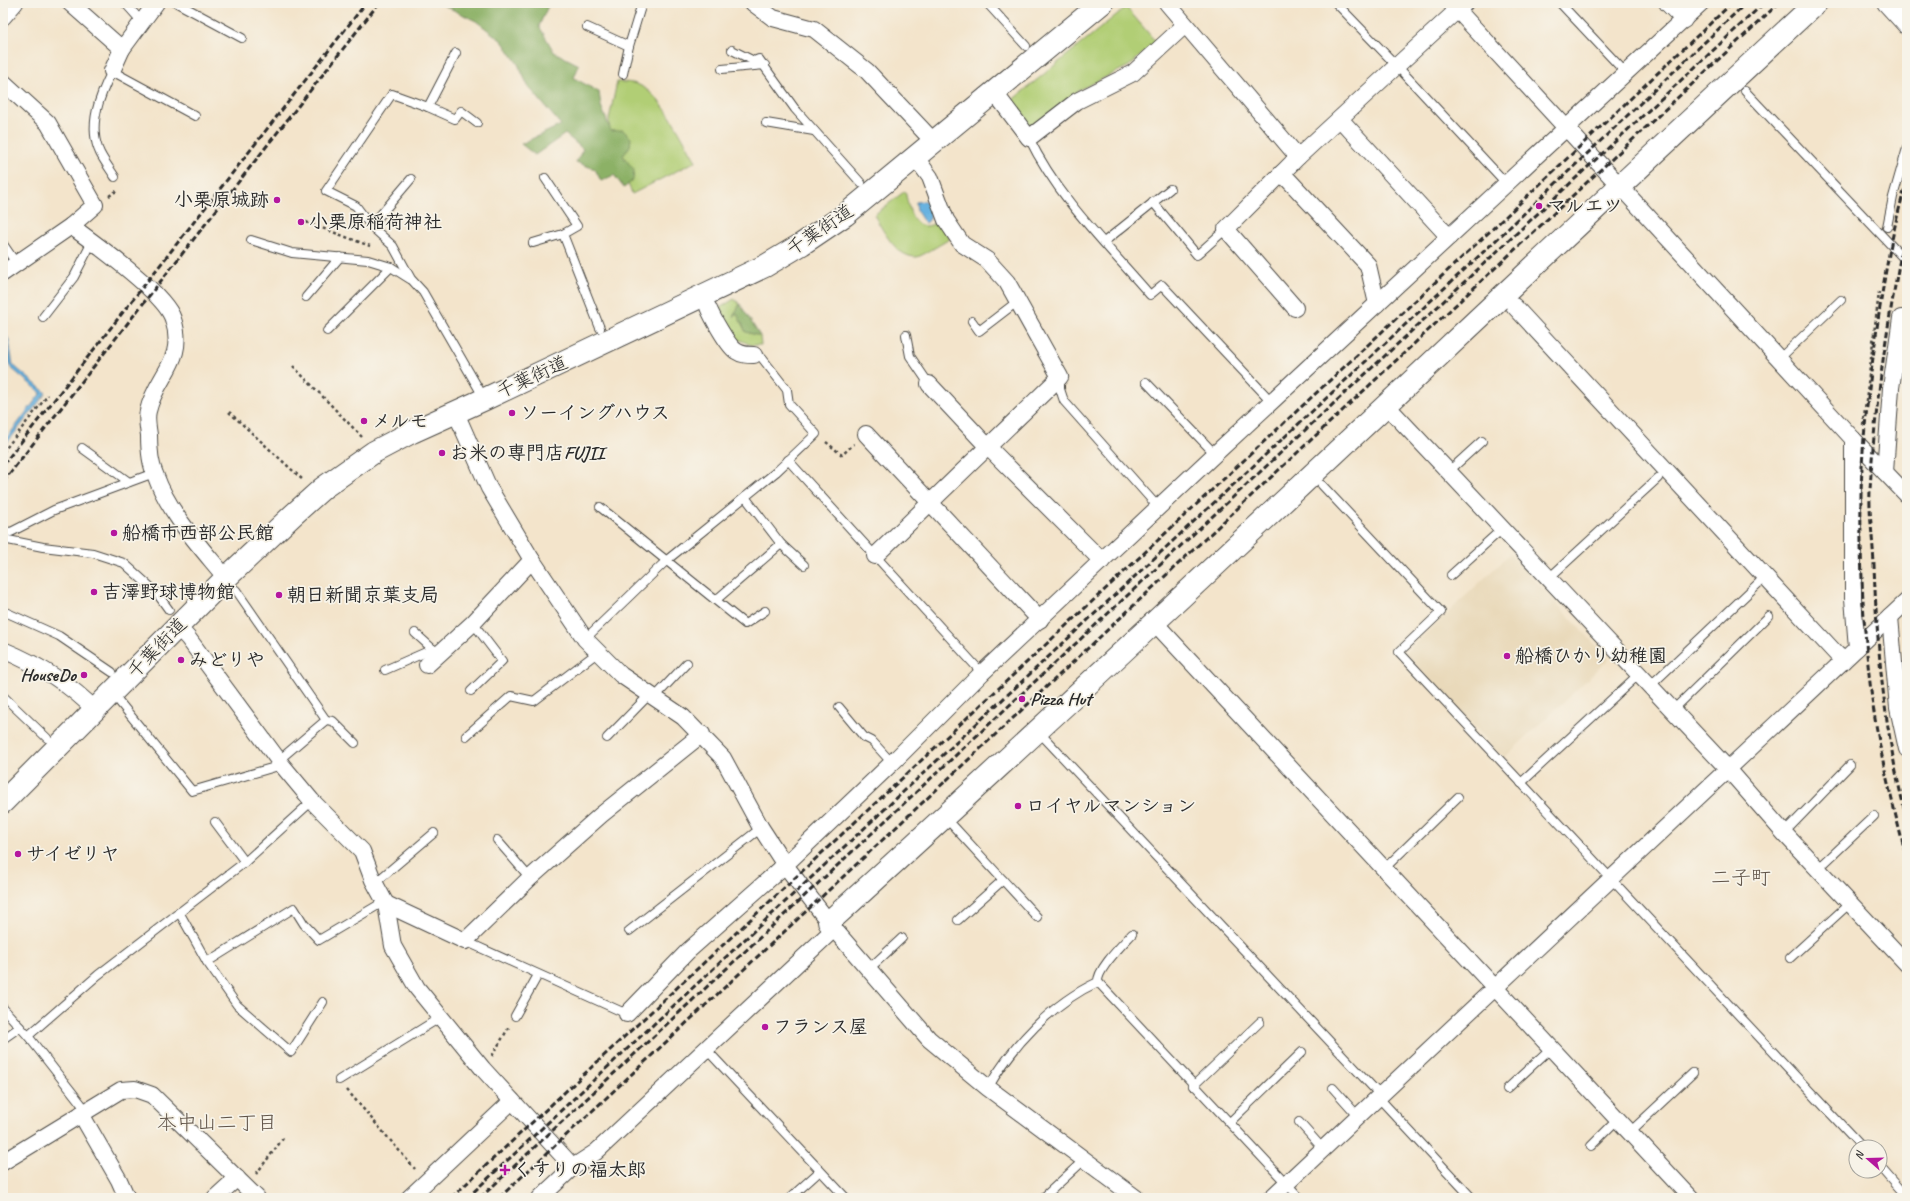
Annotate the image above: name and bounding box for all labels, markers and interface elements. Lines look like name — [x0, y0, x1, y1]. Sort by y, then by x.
place label: 小栗原城跡 — [174, 188, 269, 212]
place label: マルエツ — [1547, 194, 1623, 218]
marker: 小栗原城跡 — [272, 195, 282, 205]
street label: 千葉街道 — [782, 199, 858, 261]
marker: マルエツ — [1534, 201, 1544, 211]
place label: 小栗原稲荷神社 — [309, 210, 442, 234]
marker: 小栗原稲荷神社 — [296, 217, 306, 227]
street label: 千葉街道 — [492, 350, 572, 404]
place label: ソーイングハウス — [520, 401, 670, 425]
marker: ソーイングハウス — [507, 408, 517, 418]
place label: メルモ — [372, 409, 429, 433]
marker: メルモ — [359, 416, 369, 426]
place label: お米の専門店FUJII — [450, 441, 608, 465]
marker: お米の専門店FUJII — [437, 448, 447, 458]
place label: 船橋市西部公民館 — [122, 521, 274, 545]
marker: 船橋市西部公民館 — [109, 528, 119, 538]
place label: 吉澤野球博物館 — [102, 580, 235, 604]
place label: 朝日新聞京葉支局 — [287, 583, 439, 607]
marker: 吉澤野球博物館 — [89, 587, 99, 597]
marker: 朝日新聞京葉支局 — [274, 590, 284, 600]
street label: 千葉街道 — [122, 612, 192, 684]
place label: 船橋ひかり幼稚園 — [1515, 644, 1667, 668]
place label: みどりや — [189, 648, 265, 672]
marker: 船橋ひかり幼稚園 — [1502, 651, 1512, 661]
marker: みどりや — [176, 655, 186, 665]
place label: HouseDo — [20, 663, 77, 687]
marker: HouseDo — [79, 670, 89, 680]
place label: Pizza Hut — [1030, 687, 1094, 711]
marker: Pizza Hut — [1017, 694, 1027, 704]
place label: ロイヤルマンション — [1026, 794, 1196, 818]
marker: ロイヤルマンション — [1013, 801, 1023, 811]
place label: サイゼリヤ — [26, 842, 120, 866]
marker: サイゼリヤ — [13, 849, 23, 859]
district label: 二子町 — [1711, 865, 1771, 890]
place label: フランス屋 — [773, 1015, 868, 1039]
marker: フランス屋 — [760, 1022, 770, 1032]
district label: 本中山二丁目 — [157, 1110, 277, 1135]
north arrow — [1848, 1139, 1888, 1179]
text: N — [1851, 1148, 1867, 1161]
place label: くすりの福太郎 — [513, 1158, 646, 1182]
marker: くすりの福太郎 — [500, 1165, 510, 1175]

